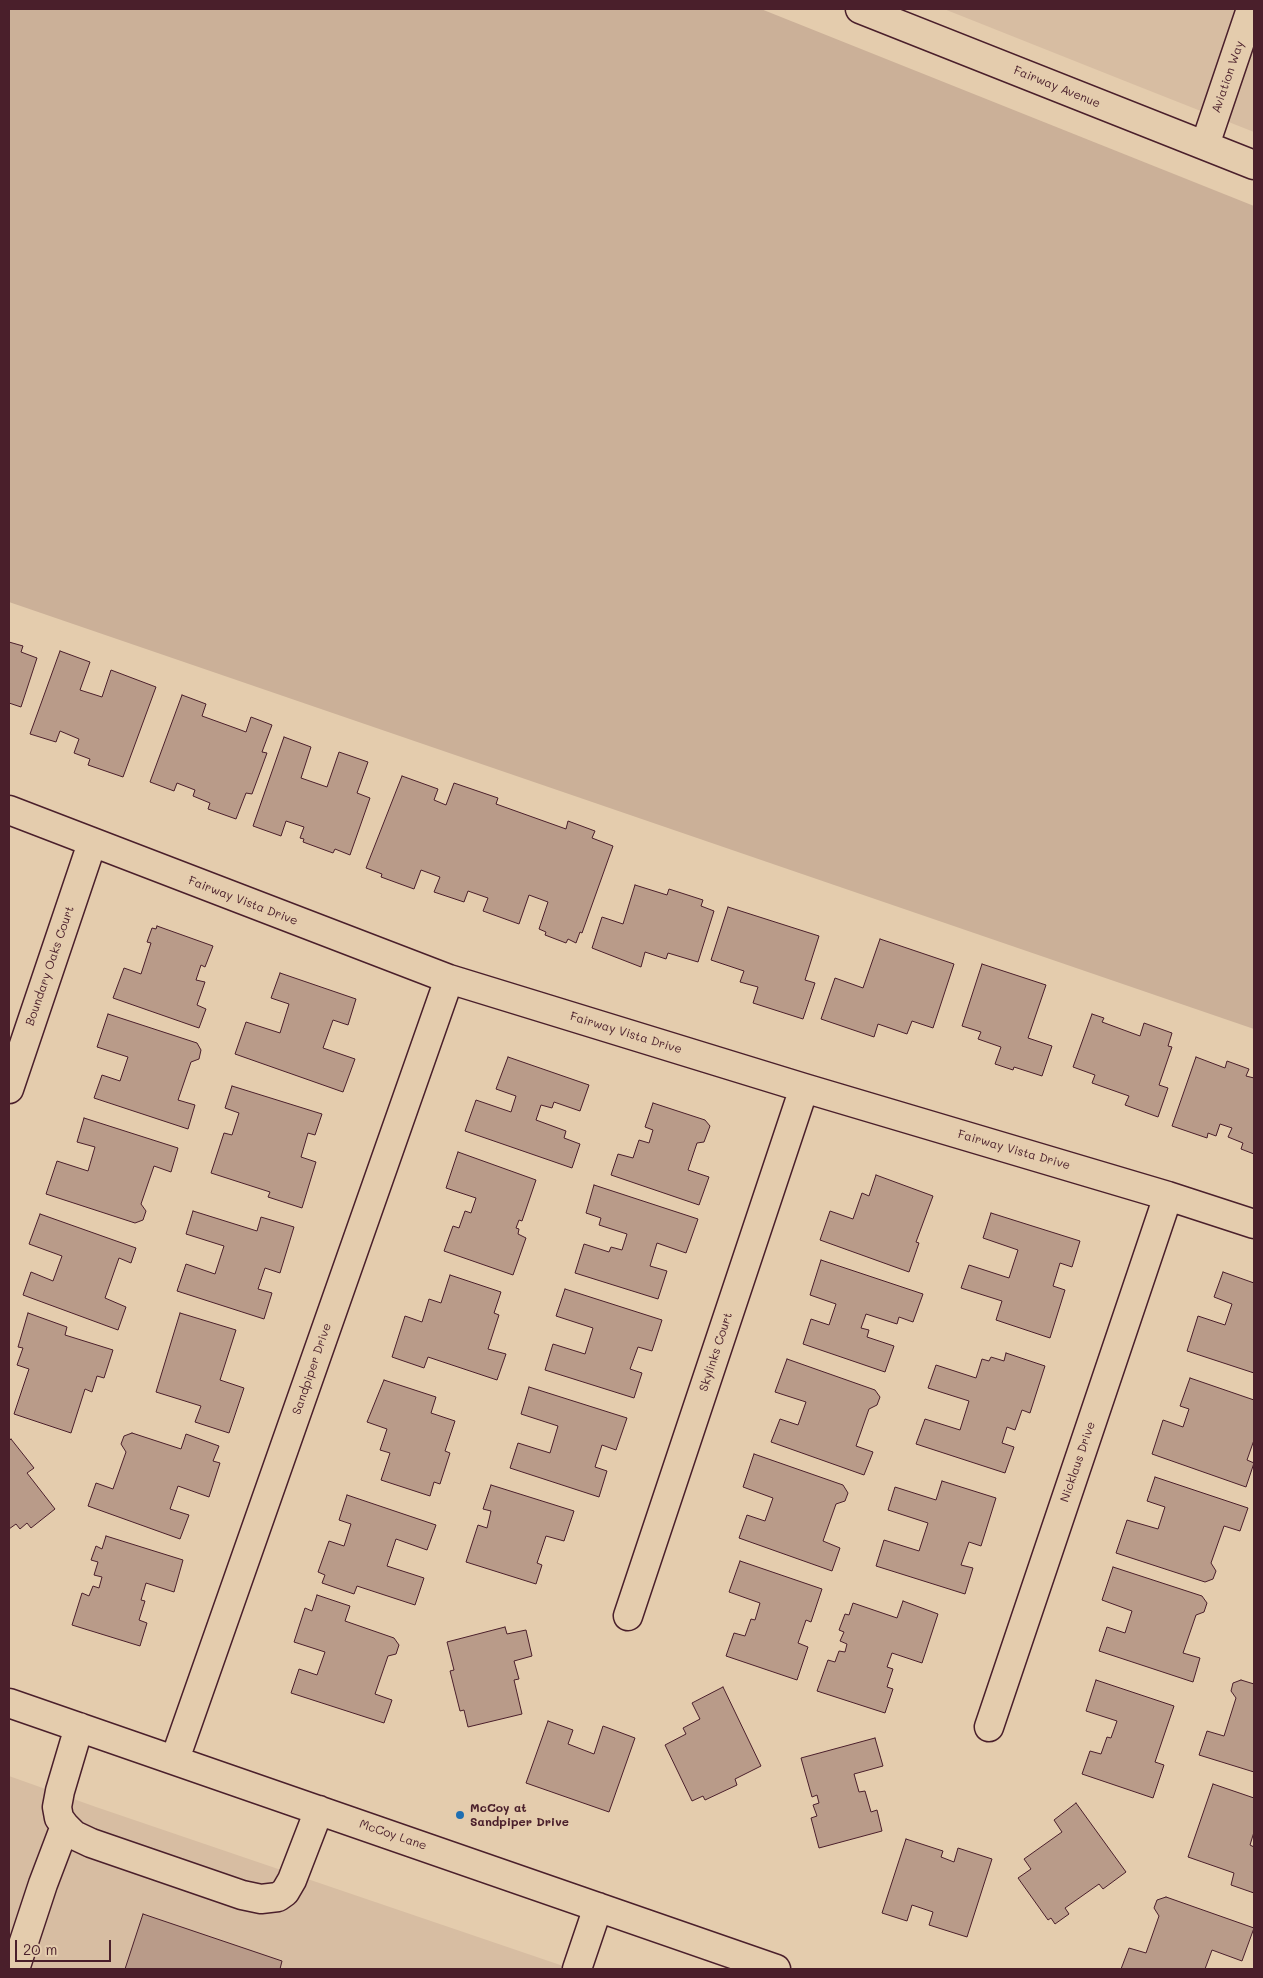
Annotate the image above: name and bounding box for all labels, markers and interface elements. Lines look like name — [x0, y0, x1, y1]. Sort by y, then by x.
street label: Aviation Way — [1209, 39, 1247, 115]
street label: Fairway Avenue — [1012, 63, 1102, 111]
street label: Fairway Vista Drive — [186, 873, 300, 929]
street label: Boundary Oaks Court — [23, 904, 77, 1028]
street label: Fairway Vista Drive — [568, 1009, 684, 1057]
street label: Fairway Vista Drive — [956, 1127, 1072, 1173]
street label: Skylinks Court — [696, 1311, 736, 1393]
street label: Sandpiper Drive — [290, 1321, 334, 1417]
street label: Nicklaus Drive — [1057, 1420, 1099, 1504]
place label: McCoy at Sandpiper Drive — [470, 1801, 569, 1829]
marker: McCoy at Sandpiper Drive — [454, 1809, 466, 1821]
street label: McCoy Lane — [357, 1817, 429, 1853]
scale bar — [18, 1930, 114, 1962]
text: 20 m — [23, 1939, 57, 1959]

